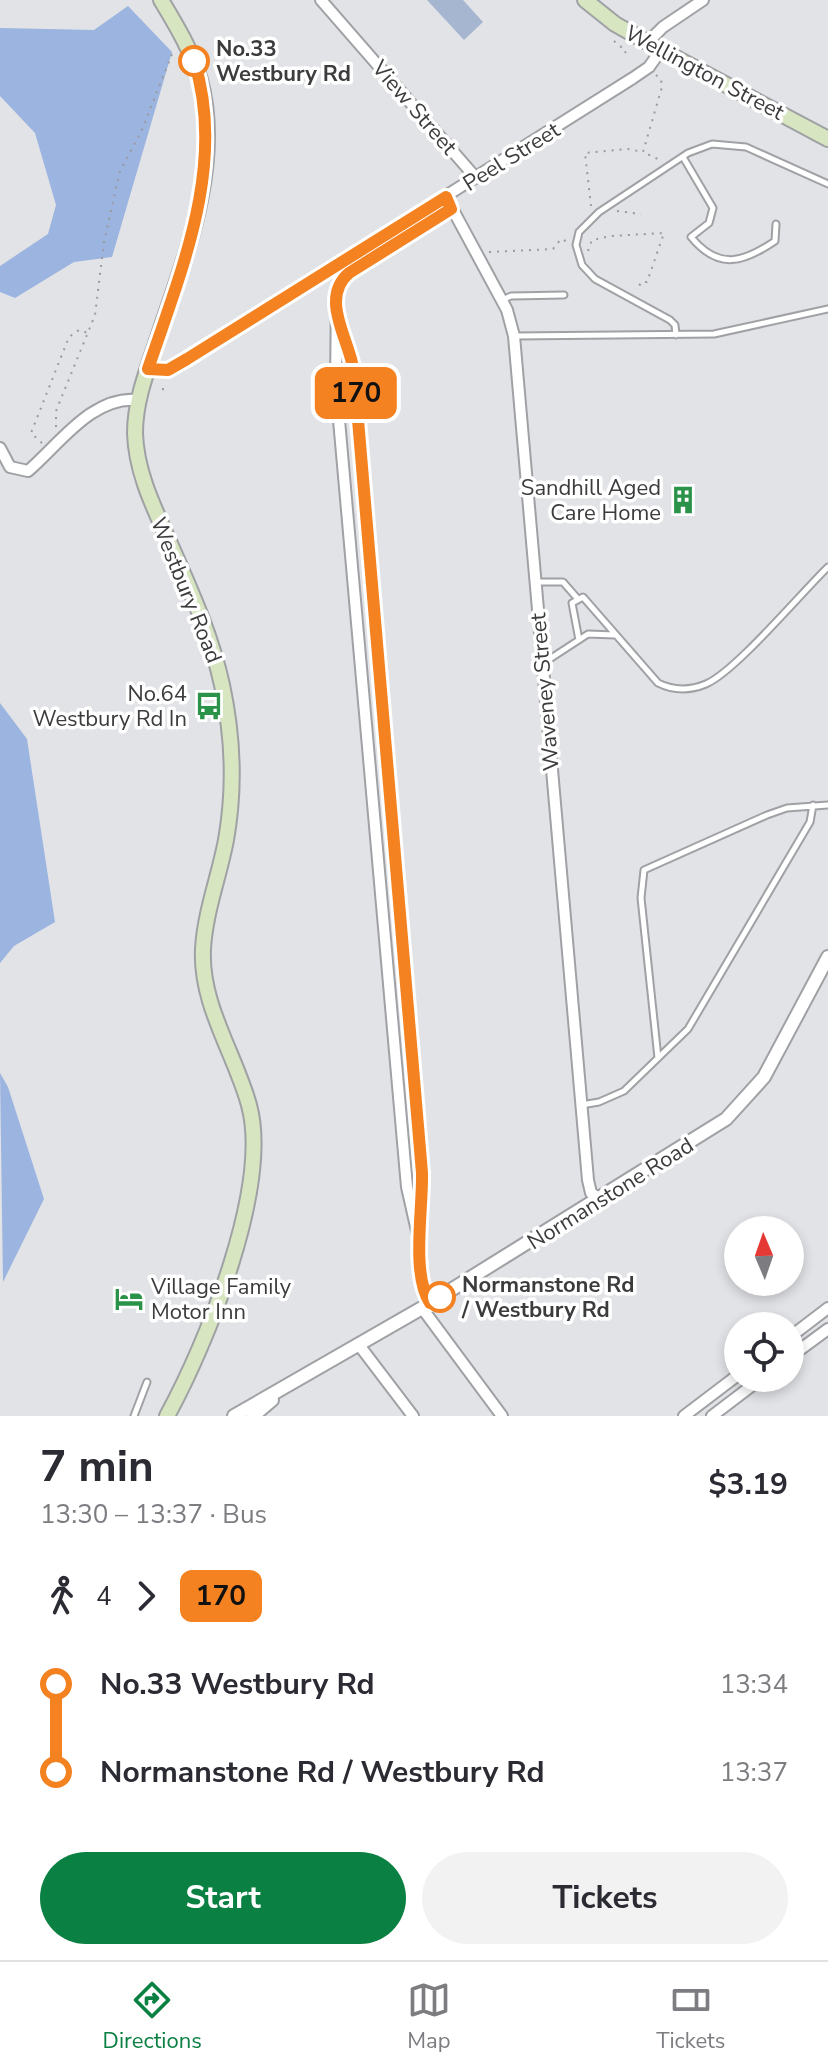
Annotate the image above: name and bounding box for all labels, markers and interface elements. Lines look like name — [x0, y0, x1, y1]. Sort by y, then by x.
street label: Wellington Street — [620, 18, 790, 128]
place label: No.33 Westbury Rd — [216, 34, 351, 89]
marker: No.33 Westbury Rd — [179, 46, 209, 76]
street label: View Street — [364, 53, 464, 161]
street label: Peel Street — [457, 115, 566, 198]
line badge: 170 — [310, 367, 402, 419]
text: 170 — [331, 374, 381, 412]
place label: Sandhill Aged Care Home — [521, 473, 661, 528]
building icon: Sandhill Aged Care Home — [668, 485, 698, 515]
street label: Westbury Road — [143, 513, 229, 668]
street label: Waveney Street — [523, 611, 567, 772]
place label: No.64 Westbury Rd In — [32, 679, 187, 734]
bus stop icon: No.64 Westbury Rd In — [194, 691, 224, 721]
street label: Normanstone Road — [522, 1131, 699, 1257]
north arrow — [724, 1216, 804, 1296]
map controls — [724, 1216, 804, 1392]
place label: Normanstone Rd / Westbury Rd — [461, 1270, 634, 1325]
place label: Village Family Motor Inn — [150, 1272, 292, 1327]
marker: Normanstone Rd / Westbury Rd — [425, 1282, 455, 1312]
hotel icon: Village Family Motor Inn — [114, 1284, 144, 1314]
button: locate — [724, 1312, 804, 1392]
text: 7 min — [40, 1437, 154, 1497]
text: $3.19 — [709, 1464, 788, 1505]
text: 13:30 – 13:37 · Bus — [40, 1497, 267, 1532]
icon: walk — [40, 1574, 84, 1618]
icon: forward — [124, 1574, 168, 1618]
text: 170 — [196, 1577, 246, 1615]
text: 4 — [96, 1579, 112, 1614]
text: No.33 Westbury Rd — [100, 1664, 375, 1705]
text: 13:34 — [720, 1667, 788, 1702]
text: Normanstone Rd / Westbury Rd — [100, 1752, 544, 1793]
text: 13:37 — [720, 1755, 788, 1790]
button: Start — [40, 1852, 406, 1944]
button: Tickets — [422, 1852, 788, 1944]
tab: Directions — [103, 1978, 202, 2056]
tab: Map — [407, 1978, 451, 2056]
tab: Tickets — [656, 1978, 725, 2056]

